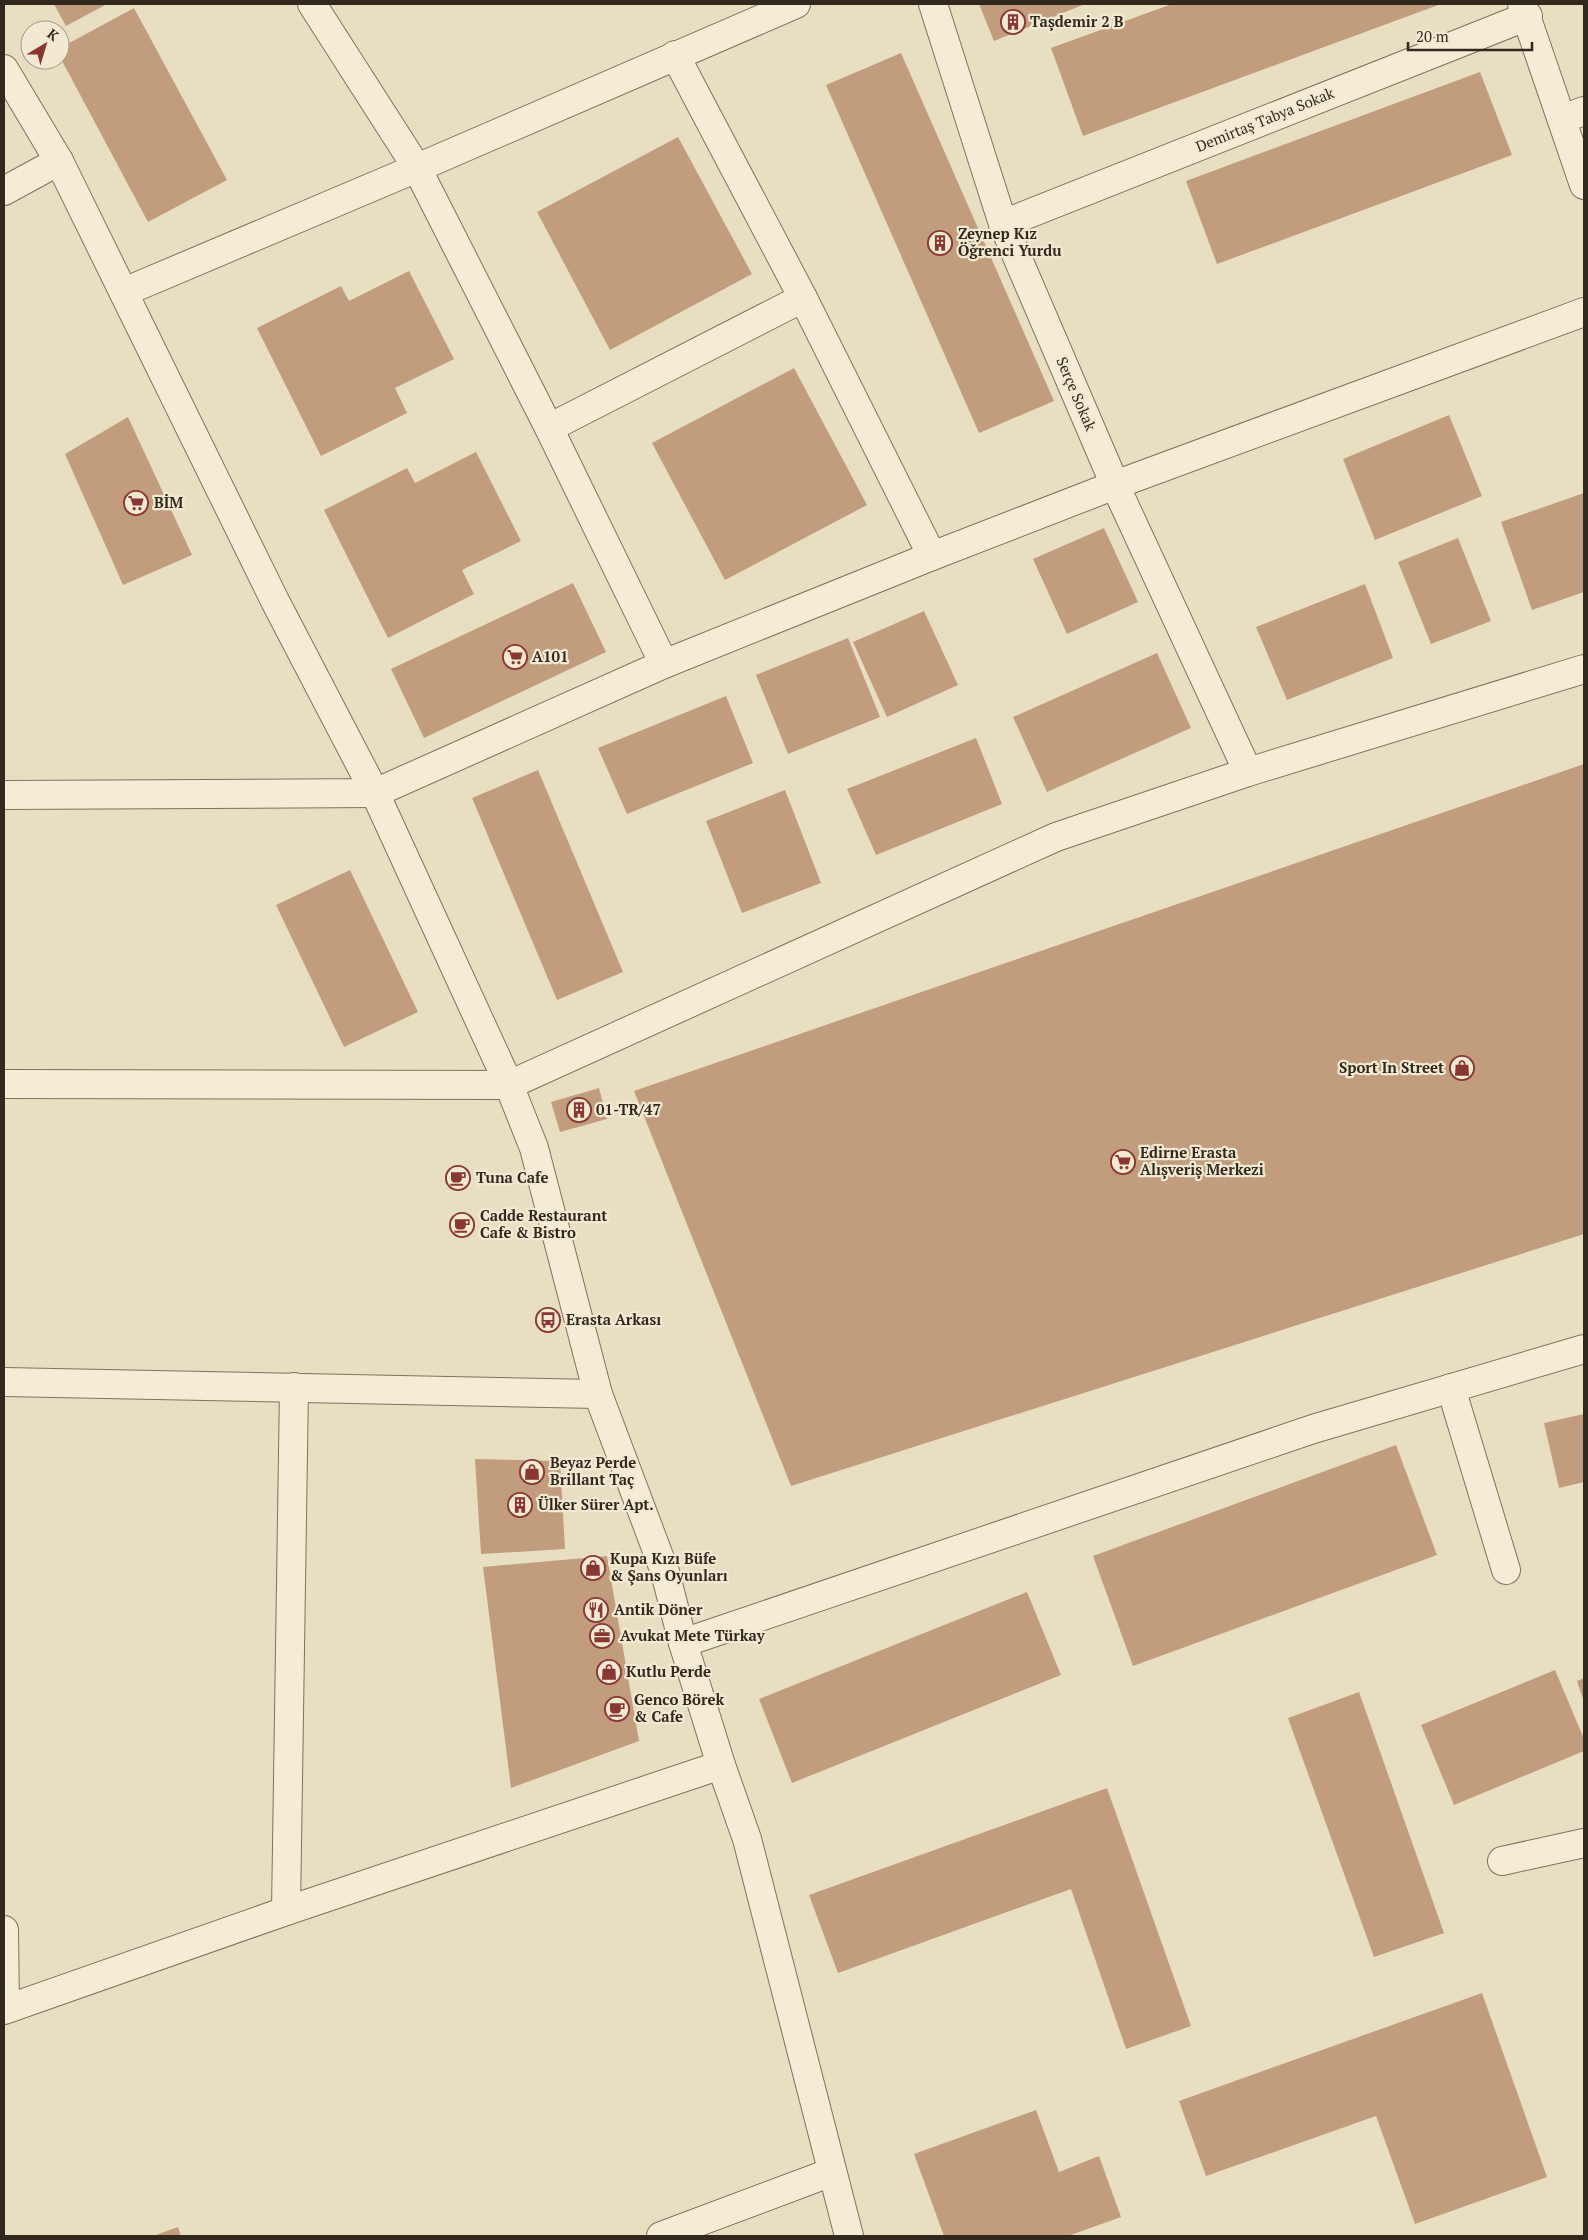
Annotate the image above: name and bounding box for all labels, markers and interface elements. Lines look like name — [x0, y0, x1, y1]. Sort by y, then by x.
building icon: Taşdemir 2 B — [1000, 9, 1026, 35]
place label: Taşdemir 2 B — [1030, 11, 1124, 31]
north arrow — [20, 20, 70, 70]
scale bar — [1408, 20, 1532, 52]
text: K — [44, 24, 63, 45]
text: 20 m — [1416, 26, 1449, 46]
street label: Demirtaş Tabya Sokak — [1193, 82, 1337, 156]
place label: Zeynep Kız Öğrenci Yurdu — [958, 223, 1062, 260]
building icon: Zeynep Kız Öğrenci Yurdu — [927, 230, 953, 256]
street label: Serçe Sokak — [1052, 354, 1102, 434]
supermarket icon: BİM — [123, 490, 149, 516]
place label: BİM — [154, 492, 183, 512]
supermarket icon: A101 — [502, 644, 528, 670]
place label: A101 — [532, 646, 568, 666]
shop icon: Sport In Street — [1449, 1055, 1475, 1081]
place label: Sport In Street — [1339, 1057, 1444, 1077]
building icon: 01-TR/47 — [566, 1097, 592, 1123]
place label: 01-TR/47 — [596, 1099, 661, 1119]
place label: Edirne Erasta Alışveriş Merkezi — [1140, 1142, 1264, 1179]
supermarket icon: Edirne Erasta Alışveriş Merkezi — [1110, 1149, 1136, 1175]
cafe icon: Tuna Cafe — [445, 1165, 471, 1191]
place label: Tuna Cafe — [476, 1167, 549, 1187]
place label: Cadde Restaurant Cafe & Bistro — [480, 1205, 607, 1242]
cafe icon: Cadde Restaurant Cafe & Bistro — [449, 1212, 475, 1238]
bus stop icon: Erasta Arkası — [535, 1307, 561, 1333]
place label: Erasta Arkası — [566, 1309, 661, 1329]
place label: Beyaz Perde Brillant Taç — [550, 1452, 636, 1489]
shop icon: Beyaz Perde Brillant Taç — [519, 1459, 545, 1485]
building icon: Ülker Sürer Apt. — [507, 1492, 533, 1518]
place label: Ülker Sürer Apt. — [538, 1494, 654, 1514]
place label: Kupa Kızı Büfe & Şans Oyunları — [610, 1548, 728, 1586]
shop icon: Kupa Kızı Büfe & Şans Oyunları — [580, 1555, 606, 1581]
restaurant icon: Antik Döner — [583, 1597, 609, 1623]
place label: Antik Döner — [614, 1599, 703, 1619]
office icon: Avukat Mete Türkay — [589, 1623, 615, 1649]
place label: Avukat Mete Türkay — [620, 1625, 766, 1645]
shop icon: Kutlu Perde — [596, 1659, 622, 1685]
place label: Kutlu Perde — [626, 1661, 711, 1681]
place label: Genco Börek & Cafe — [634, 1689, 725, 1726]
cafe icon: Genco Börek & Cafe — [604, 1696, 630, 1722]

